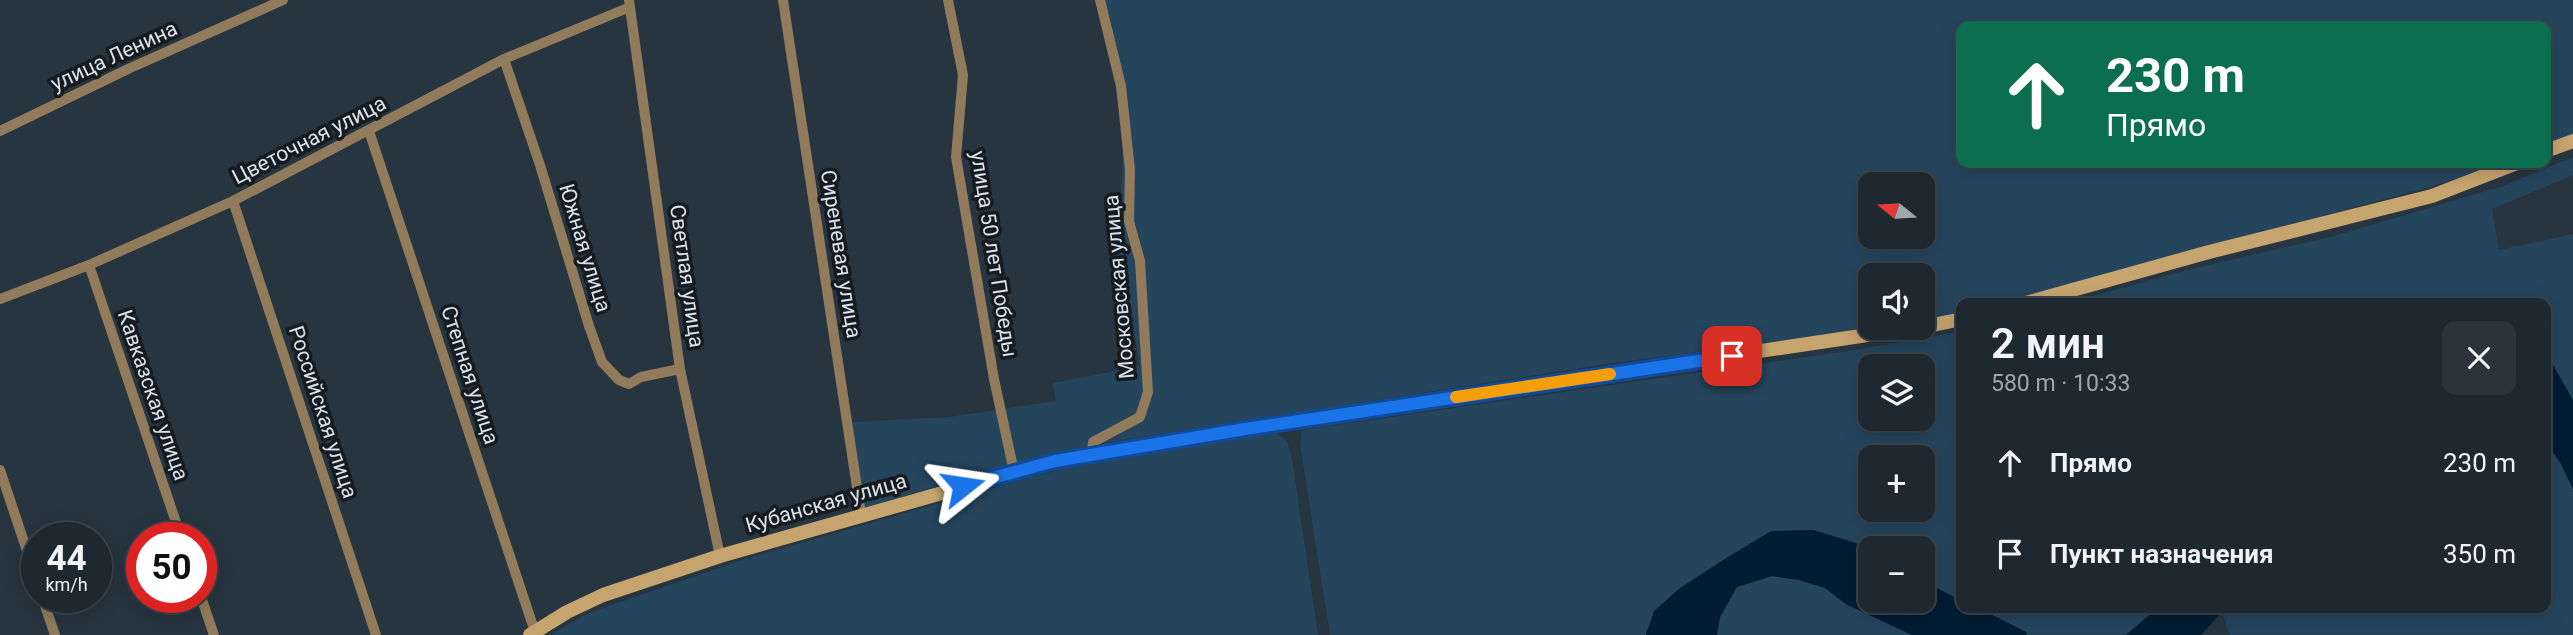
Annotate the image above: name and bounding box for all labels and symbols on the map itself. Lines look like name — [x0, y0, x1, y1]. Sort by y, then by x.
street label: улица Ленина — [47, 16, 181, 96]
street label: Цветочная улица — [228, 91, 390, 189]
street label: улица 50 лет Победы — [966, 149, 1022, 359]
street label: Сиреневая улица — [816, 168, 866, 340]
north arrow — [1858, 172, 1936, 248]
street label: Южная улица — [554, 181, 616, 315]
street label: Московская улица — [1099, 194, 1139, 380]
street label: Светлая улица — [665, 203, 709, 349]
street label: Степная улица — [436, 303, 504, 447]
street label: Кавказская улица — [113, 307, 193, 483]
street label: Российская улица — [284, 323, 362, 501]
pin — [1702, 326, 1762, 386]
position arrow — [926, 449, 1000, 523]
street label: Кубанская улица — [743, 469, 909, 537]
speed limit sign: 50 — [126, 522, 217, 613]

